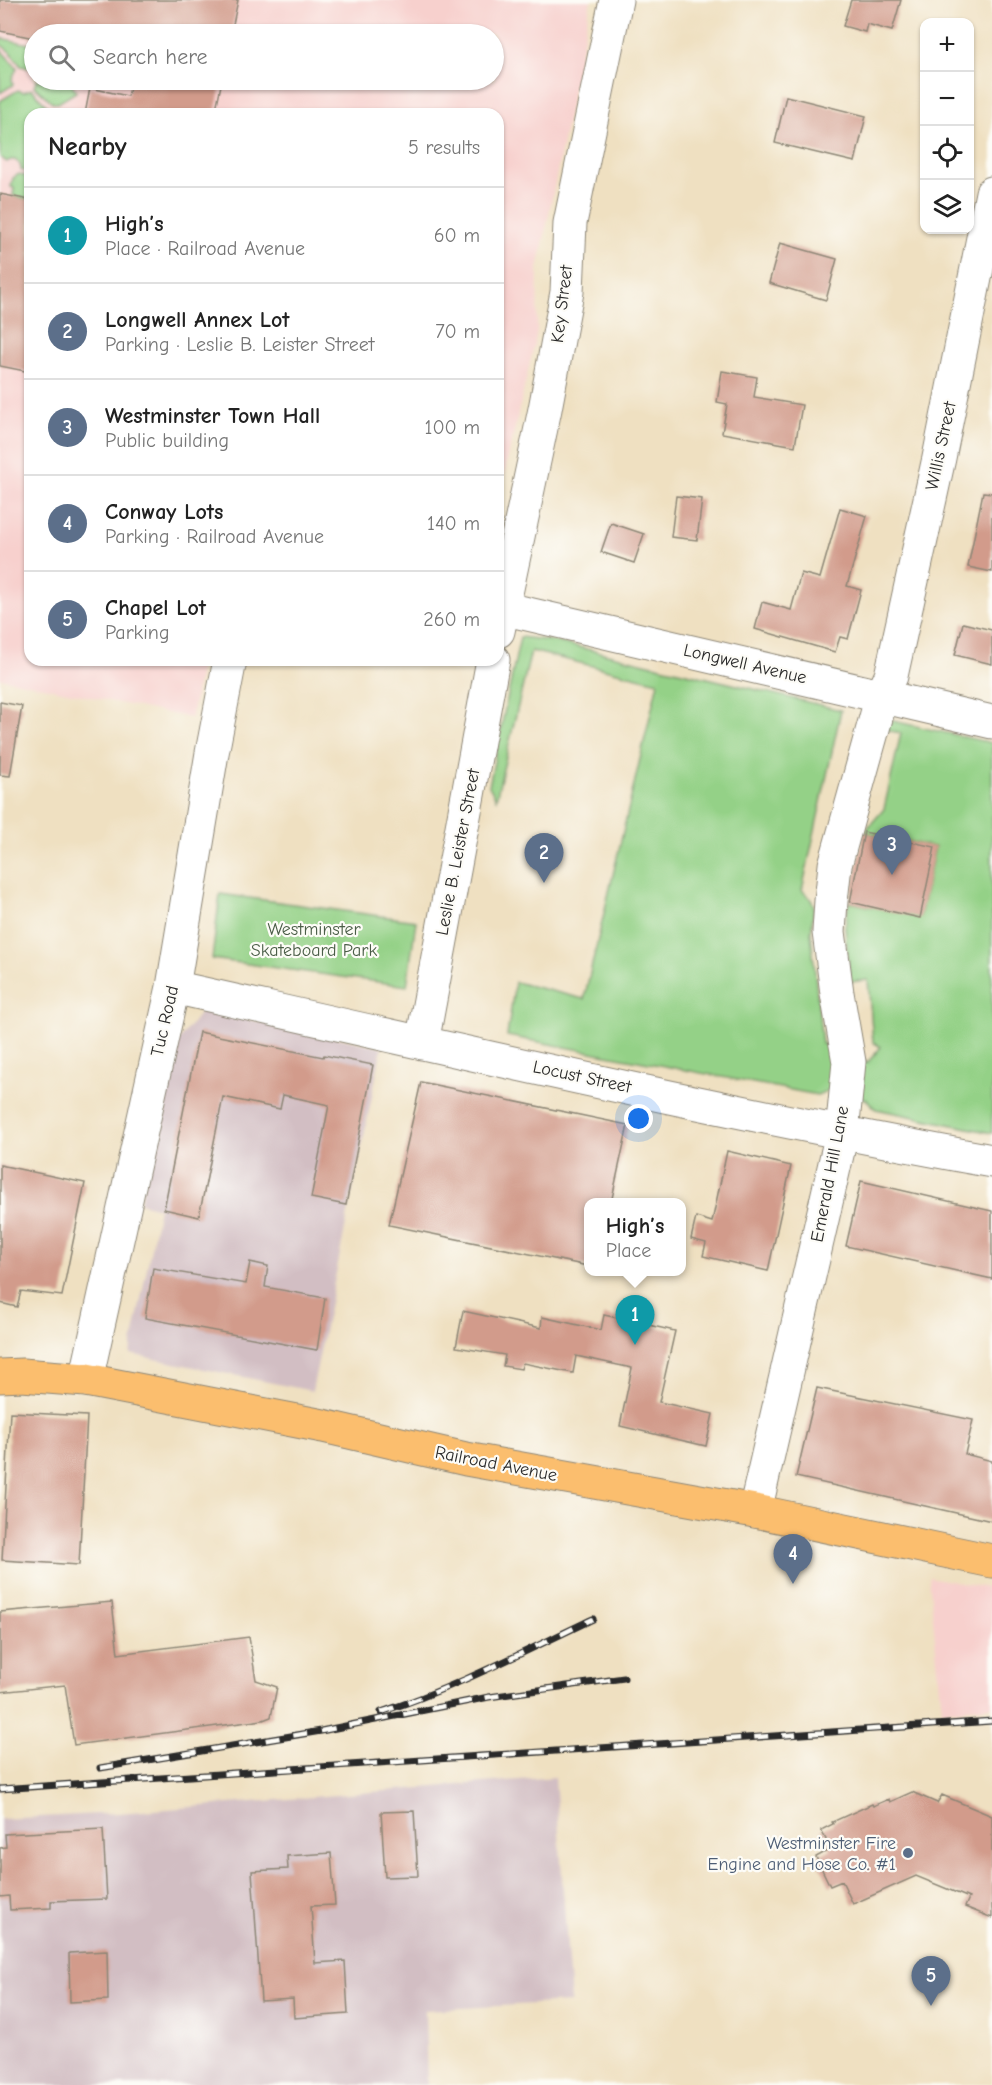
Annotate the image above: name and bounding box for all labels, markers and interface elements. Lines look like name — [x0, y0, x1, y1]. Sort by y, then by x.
map controls — [920, 18, 974, 234]
button: + — [920, 18, 974, 72]
search box — [24, 24, 504, 90]
icon: search — [45, 41, 78, 74]
text: Search here — [93, 44, 208, 70]
button: − — [920, 72, 974, 126]
button: locate — [920, 126, 974, 180]
text: Nearby — [48, 132, 127, 162]
text: 5 results — [408, 136, 480, 159]
button: layers — [920, 180, 974, 234]
text: High’s — [105, 211, 164, 237]
text: 1 — [64, 224, 71, 247]
text: 60 m — [434, 224, 480, 247]
text: Place · Railroad Avenue — [105, 237, 305, 260]
street label: Key Street — [547, 263, 577, 344]
text: Longwell Annex Lot — [105, 307, 290, 333]
text: 2 — [63, 320, 72, 343]
text: 70 m — [435, 320, 480, 343]
text: Parking · Leslie B. Leister Street — [105, 333, 375, 356]
street label: Willis Street — [921, 399, 961, 492]
text: Westminster Town Hall — [105, 403, 320, 429]
text: 3 — [63, 416, 72, 439]
text: 100 m — [425, 416, 480, 439]
text: Public building — [105, 429, 229, 452]
text: Conway Lots — [105, 499, 223, 525]
text: 4 — [63, 512, 72, 535]
text: 140 m — [427, 512, 480, 535]
text: Parking · Railroad Avenue — [105, 525, 324, 548]
text: Chapel Lot — [105, 595, 206, 621]
text: 5 — [62, 608, 73, 631]
text: 260 m — [423, 608, 480, 631]
text: Parking — [105, 621, 170, 644]
street label: Longwell Avenue — [681, 640, 809, 688]
street label: Leslie B. Leister Street — [432, 766, 485, 937]
pin: 3 — [872, 826, 912, 875]
pin: 2 — [524, 834, 564, 883]
park label: Westminster Skateboard Park — [251, 919, 377, 961]
street label: Tuc Road — [147, 983, 183, 1059]
street label: Locust Street — [531, 1056, 634, 1098]
your location — [624, 1104, 653, 1133]
street label: Emerald Hill Lane — [806, 1104, 854, 1244]
popup — [584, 1198, 686, 1276]
text: High’s — [606, 1213, 664, 1239]
text: Place — [606, 1239, 651, 1262]
pin: 1 — [616, 1296, 654, 1345]
street label: Railroad Avenue — [433, 1442, 559, 1486]
pin: 4 — [774, 1534, 812, 1584]
place label: Westminster Fire Engine and Hose Co. #1 — [708, 1833, 896, 1875]
marker: Westminster Fire Engine and Hose Co. #1 — [901, 1846, 915, 1860]
pin: 5 — [912, 1956, 950, 2006]

